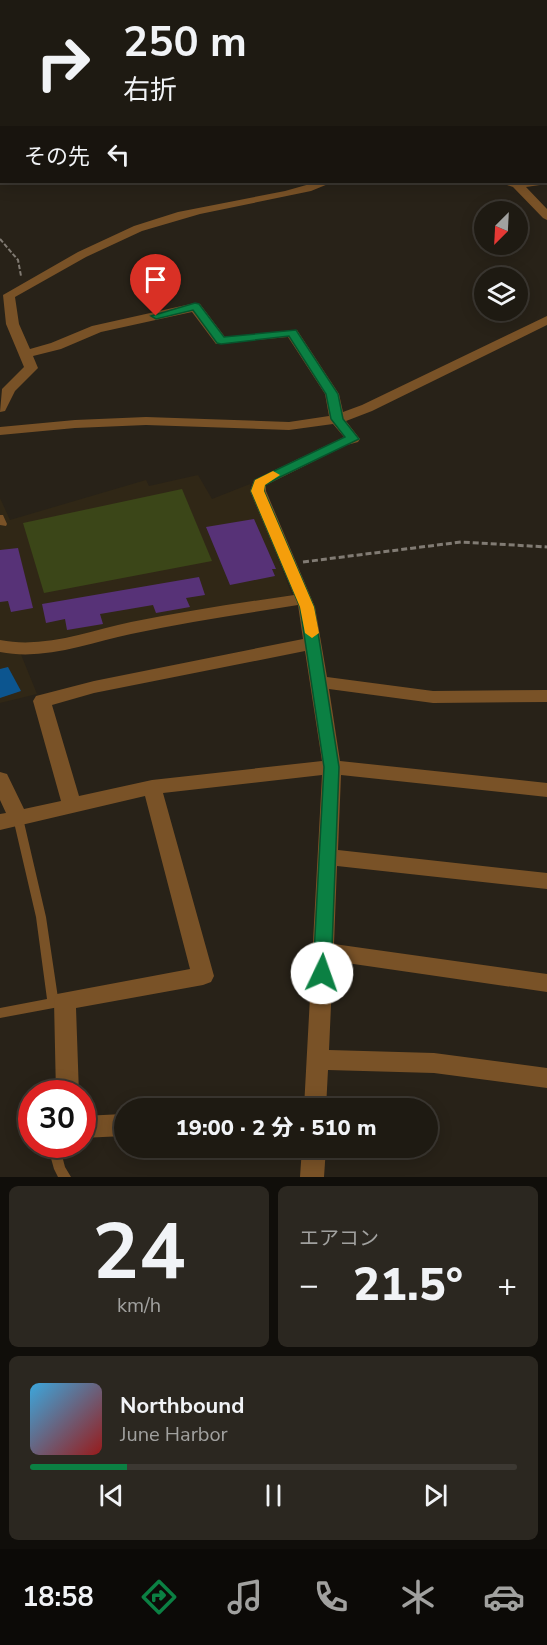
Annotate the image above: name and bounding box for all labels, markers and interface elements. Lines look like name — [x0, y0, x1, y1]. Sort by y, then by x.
text: 250 m — [123, 14, 247, 71]
icon: right — [24, 24, 102, 102]
text: 右折 — [123, 72, 177, 109]
icon: left — [102, 138, 135, 171]
text: その先 — [24, 142, 90, 172]
north arrow — [474, 201, 528, 255]
map controls — [474, 201, 528, 321]
pin — [130, 254, 181, 316]
icon: arrive — [139, 263, 172, 296]
button: layers — [474, 267, 528, 321]
position arrow — [290, 941, 354, 1005]
speed limit sign: 30 — [18, 1080, 96, 1158]
text: 19:00 · 2 分 · 510 m — [175, 1113, 377, 1143]
text: 24 — [92, 1199, 186, 1306]
text: エアコン — [299, 1225, 379, 1252]
text: 21.5° — [353, 1255, 463, 1316]
text: − — [299, 1263, 319, 1308]
text: + — [497, 1263, 517, 1308]
text: km/h — [117, 1292, 161, 1319]
text: Northbound — [120, 1391, 244, 1421]
text: June Harbor — [120, 1421, 228, 1448]
icon: previous — [95, 1479, 128, 1512]
icon: pause — [257, 1479, 290, 1512]
icon: next — [419, 1479, 452, 1512]
icon: directions — [138, 1576, 180, 1618]
icon: music — [224, 1576, 266, 1618]
icon: phone — [310, 1576, 352, 1618]
icon: climate — [397, 1576, 439, 1618]
icon: car — [483, 1576, 525, 1618]
text: 18:58 — [22, 1579, 94, 1616]

